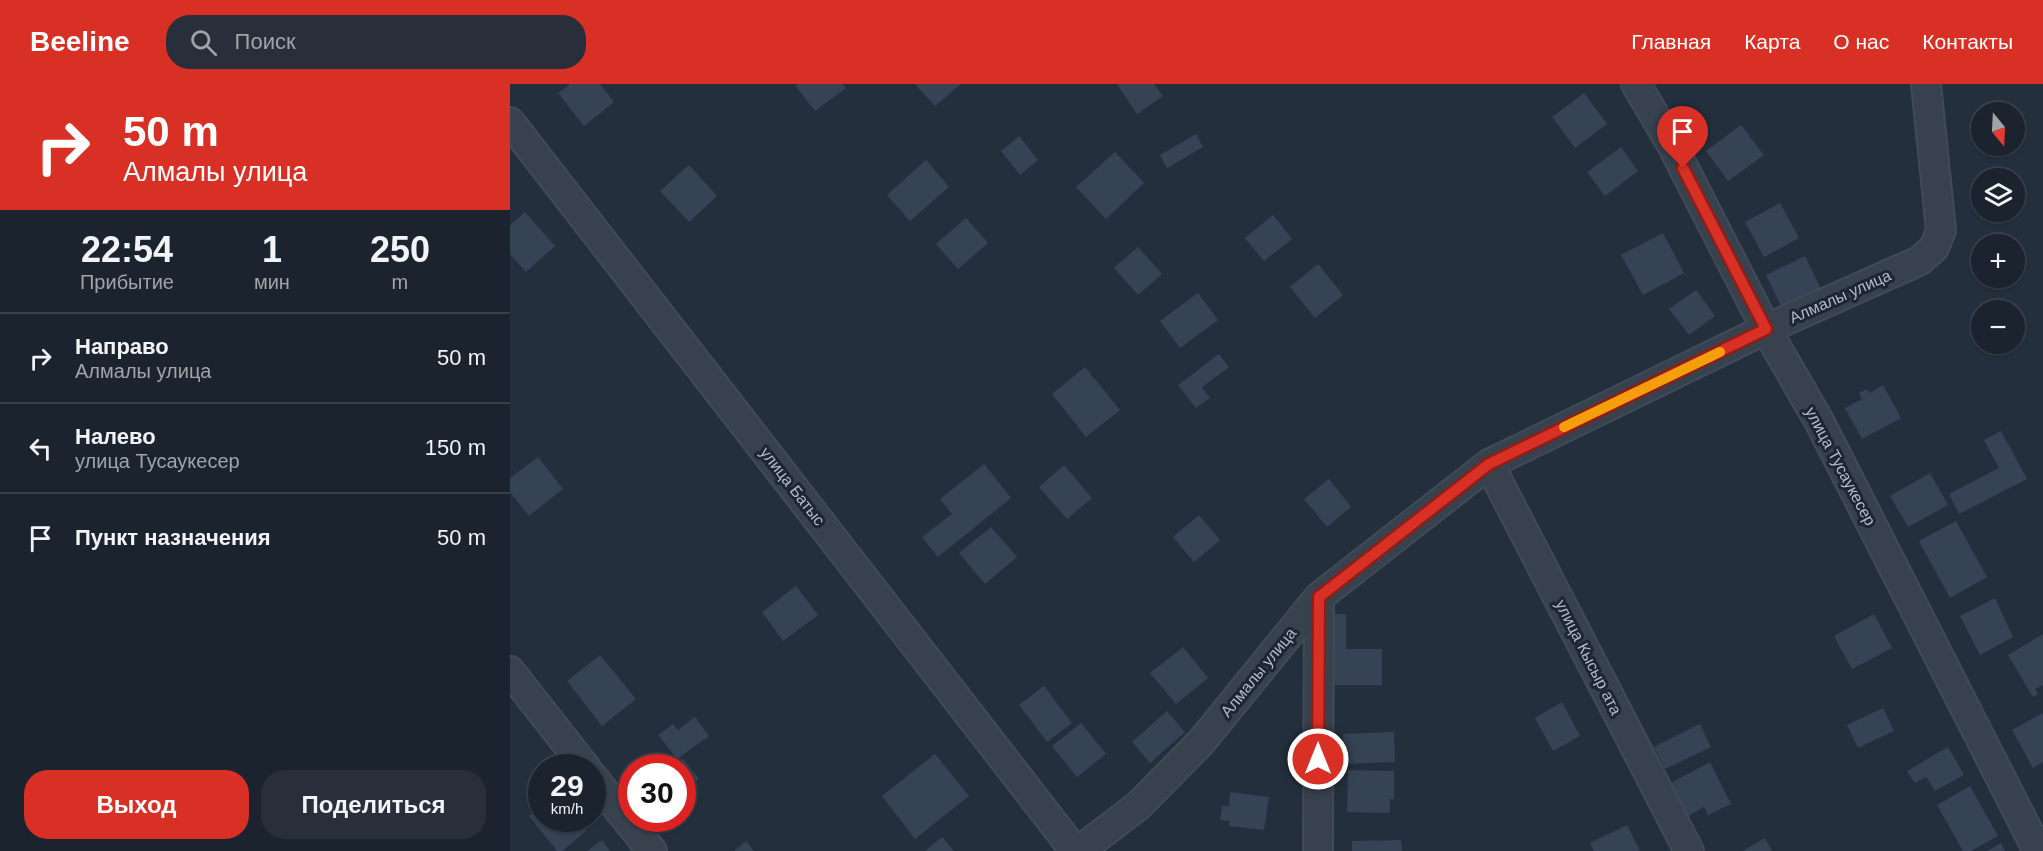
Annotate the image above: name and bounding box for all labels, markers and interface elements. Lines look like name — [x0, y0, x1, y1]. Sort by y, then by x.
search box — [166, 15, 586, 69]
text: Beeline — [30, 26, 130, 57]
icon: search — [187, 26, 220, 59]
text: Поиск — [235, 29, 296, 54]
text: Главная — [1631, 30, 1711, 53]
text: Карта — [1744, 30, 1800, 53]
text: О нас — [1833, 30, 1889, 53]
text: Контакты — [1922, 30, 2013, 53]
north arrow — [1971, 102, 2025, 156]
map controls — [1971, 102, 2025, 354]
pin — [1657, 106, 1708, 168]
icon: right — [24, 108, 102, 186]
text: 50 m — [123, 108, 219, 155]
icon: arrive — [1666, 115, 1699, 148]
text: Алмалы улица — [123, 157, 307, 187]
button: layers — [1971, 168, 2025, 222]
text: 22:54 — [81, 229, 173, 270]
text: 1 — [262, 229, 282, 270]
text: 250 — [370, 229, 430, 270]
button: + — [1971, 234, 2025, 288]
street label: Алмалы улица — [1787, 266, 1894, 326]
text: Прибытие — [80, 271, 174, 293]
text: мин — [254, 271, 290, 293]
text: m — [392, 271, 408, 293]
button: − — [1971, 300, 2025, 354]
text: Направо — [75, 334, 169, 359]
icon: right — [24, 342, 57, 375]
text: 50 m — [437, 345, 486, 370]
text: Алмалы улица — [75, 360, 211, 382]
street label: улица Тусаукесер — [1802, 404, 1879, 528]
text: Налево — [75, 424, 156, 449]
icon: left — [24, 432, 57, 465]
text: 150 m — [425, 435, 486, 460]
street label: улица Батыс — [757, 444, 828, 529]
text: улица Тусаукесер — [75, 450, 240, 472]
icon: arrive — [24, 522, 57, 555]
text: Пункт назначения — [75, 525, 271, 550]
text: 50 m — [437, 525, 486, 550]
street label: улица Кысыр ата — [1552, 597, 1625, 718]
street label: Алмалы улица — [1217, 624, 1299, 720]
position arrow — [1286, 727, 1350, 791]
speed limit sign: 30 — [618, 754, 696, 832]
text: 29 — [550, 769, 584, 802]
button: Выход — [24, 770, 249, 839]
button: Поделиться — [261, 770, 486, 839]
text: km/h — [551, 800, 583, 817]

